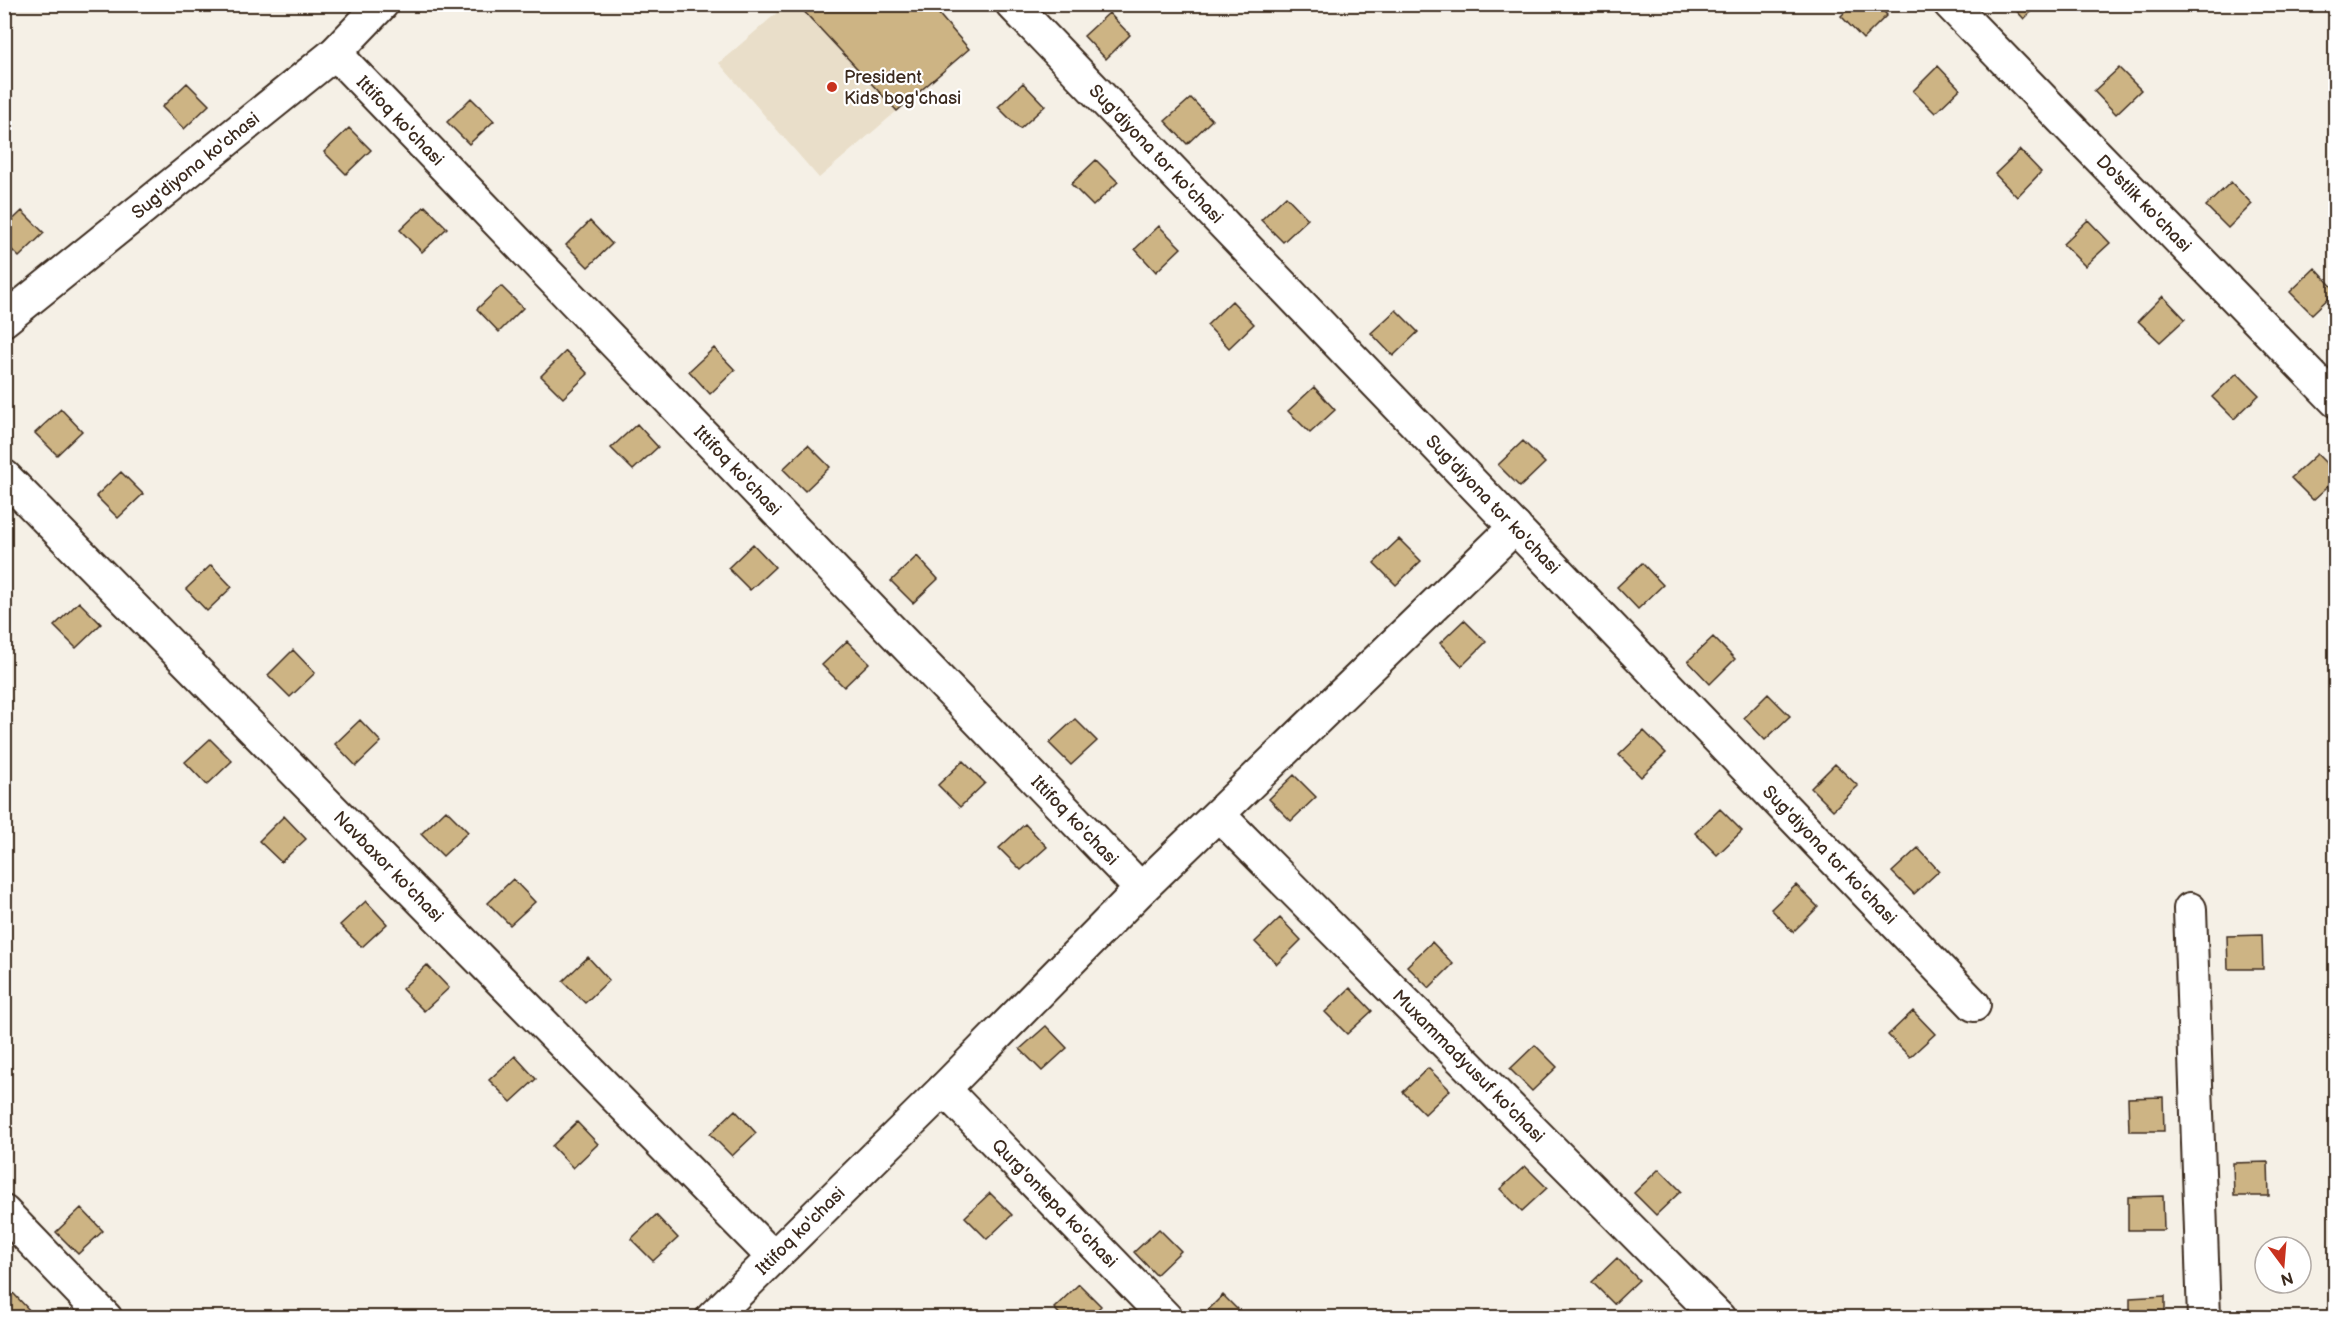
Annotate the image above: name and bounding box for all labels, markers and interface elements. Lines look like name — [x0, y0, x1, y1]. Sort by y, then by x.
place label: President Kids bog'chasi — [844, 67, 961, 109]
street label: Ittifoq ko'chasi — [352, 71, 448, 170]
marker: President Kids bog'chasi — [825, 80, 839, 94]
street label: Sug'diyona tor ko'chasi — [1085, 80, 1228, 228]
street label: Sug'diyona ko'chasi — [127, 108, 264, 223]
street label: Do'stlik ko'chasi — [2092, 150, 2196, 256]
street label: Ittifoq ko'chasi — [690, 421, 786, 520]
street label: Sug'diyona tor ko'chasi — [1421, 431, 1564, 578]
street label: Ittifoq ko'chasi — [1027, 771, 1123, 870]
street label: Sug'diyona tor ko'chasi — [1758, 781, 1901, 929]
street label: Navbaxor ko'chasi — [329, 807, 448, 926]
street label: Muxammadyusuf ko'chasi — [1388, 985, 1549, 1147]
street label: Qurg'ontepa ko'chasi — [988, 1134, 1122, 1272]
street label: Ittifoq ko'chasi — [751, 1182, 849, 1279]
north arrow — [2253, 1235, 2313, 1295]
text: N — [2278, 1267, 2295, 1289]

